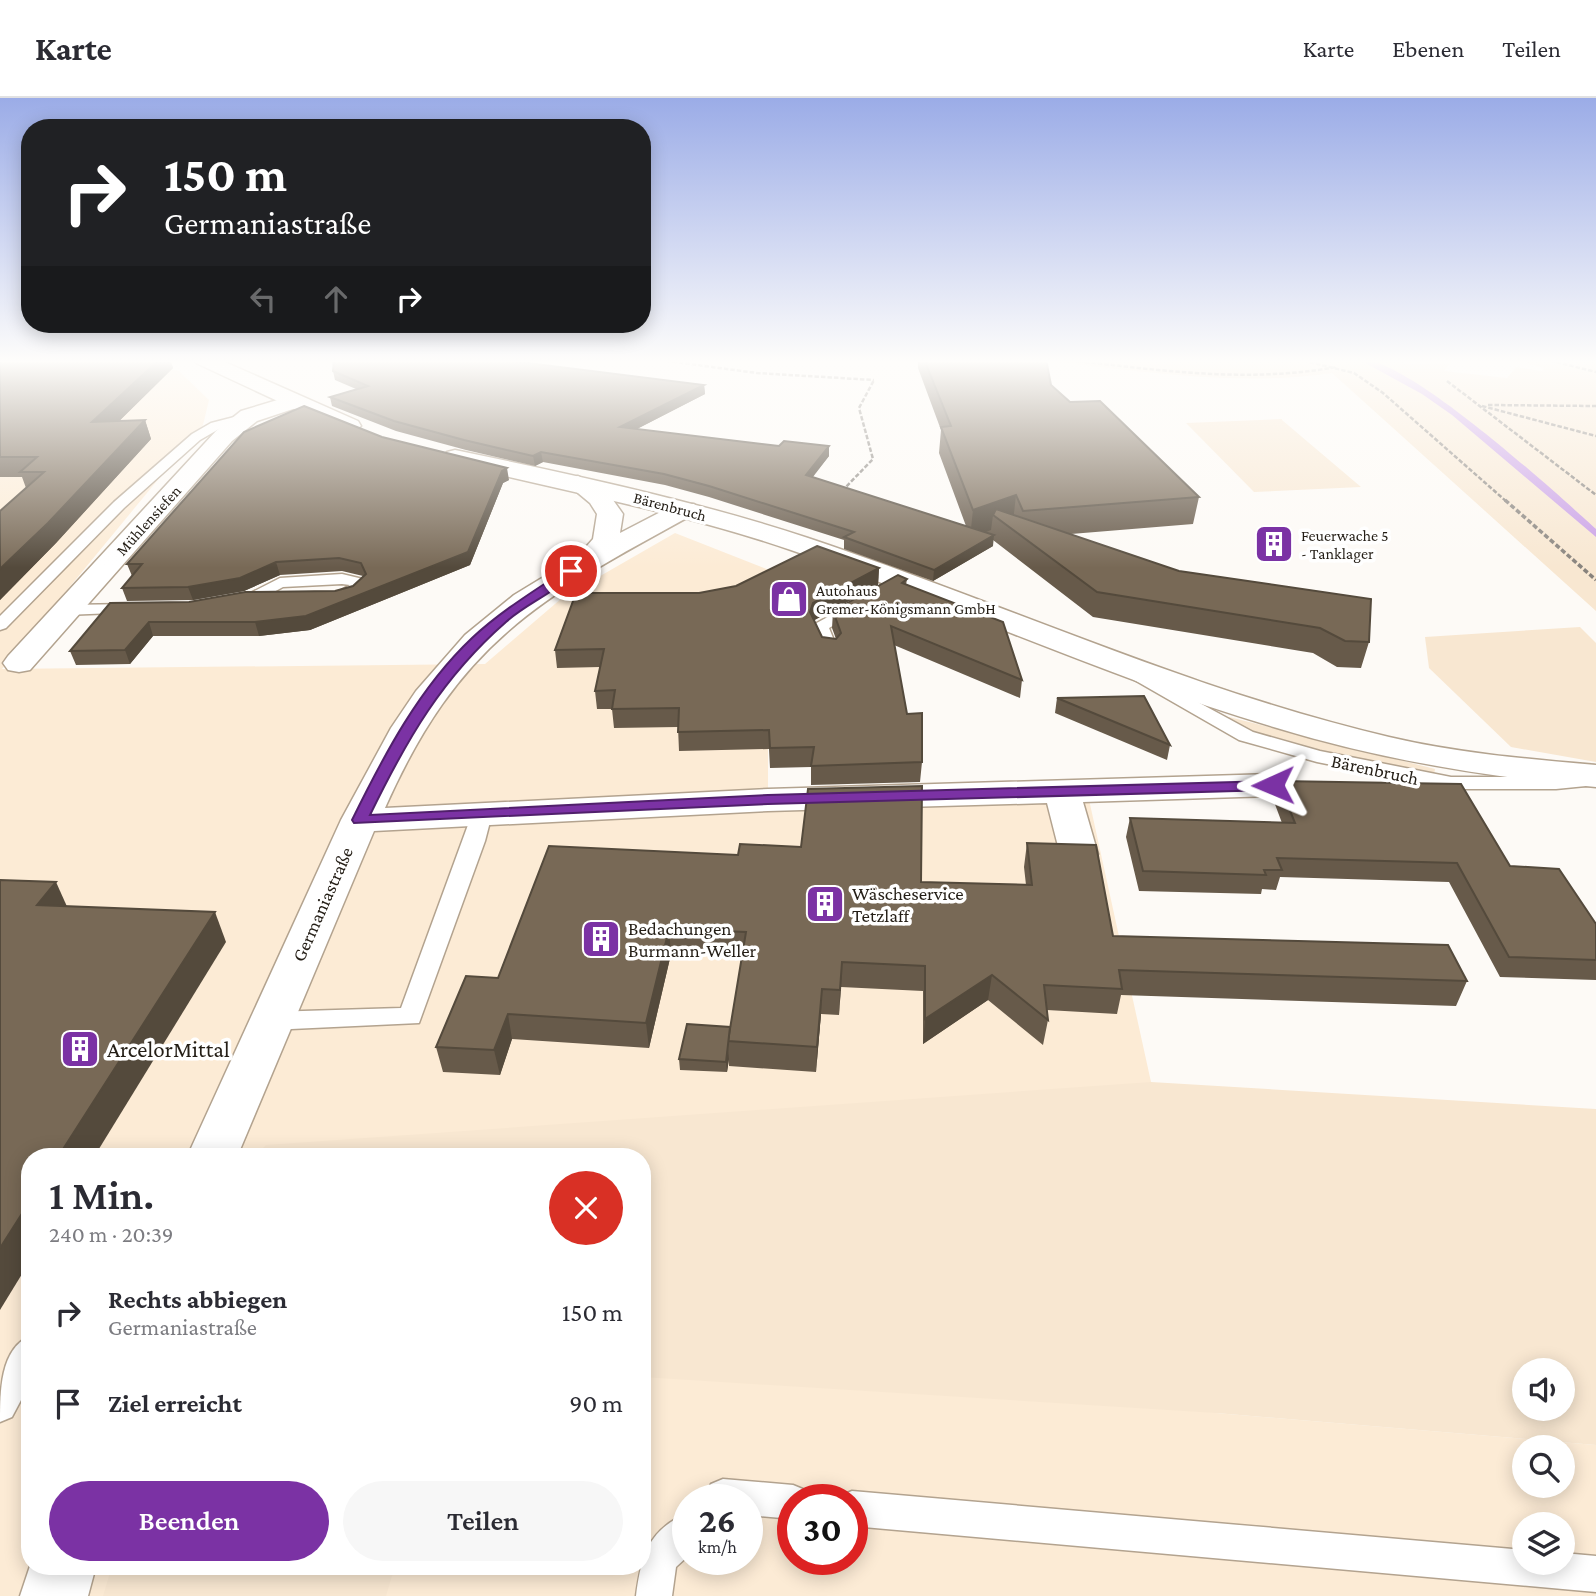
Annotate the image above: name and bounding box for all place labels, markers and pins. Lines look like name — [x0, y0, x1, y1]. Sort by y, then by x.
building icon: Feuerwache 5 - Tanklager — [1253, 523, 1295, 565]
place label: Feuerwache 5 - Tanklager — [1301, 527, 1389, 563]
pin — [541, 541, 601, 601]
shop icon: Autohaus Gremer-Königsmann GmbH — [768, 578, 810, 620]
place label: Autohaus Gremer-Königsmann GmbH — [816, 582, 996, 618]
building icon: Wäscheservice Tetzlaff — [804, 883, 846, 925]
place label: Wäscheservice Tetzlaff — [852, 883, 964, 926]
building icon: Bedachungen Burmann-Weller — [580, 918, 622, 960]
place label: Bedachungen Burmann-Weller — [628, 918, 757, 961]
building icon: ArcelorMittal — [59, 1028, 101, 1070]
place label: ArcelorMittal — [107, 1036, 230, 1062]

